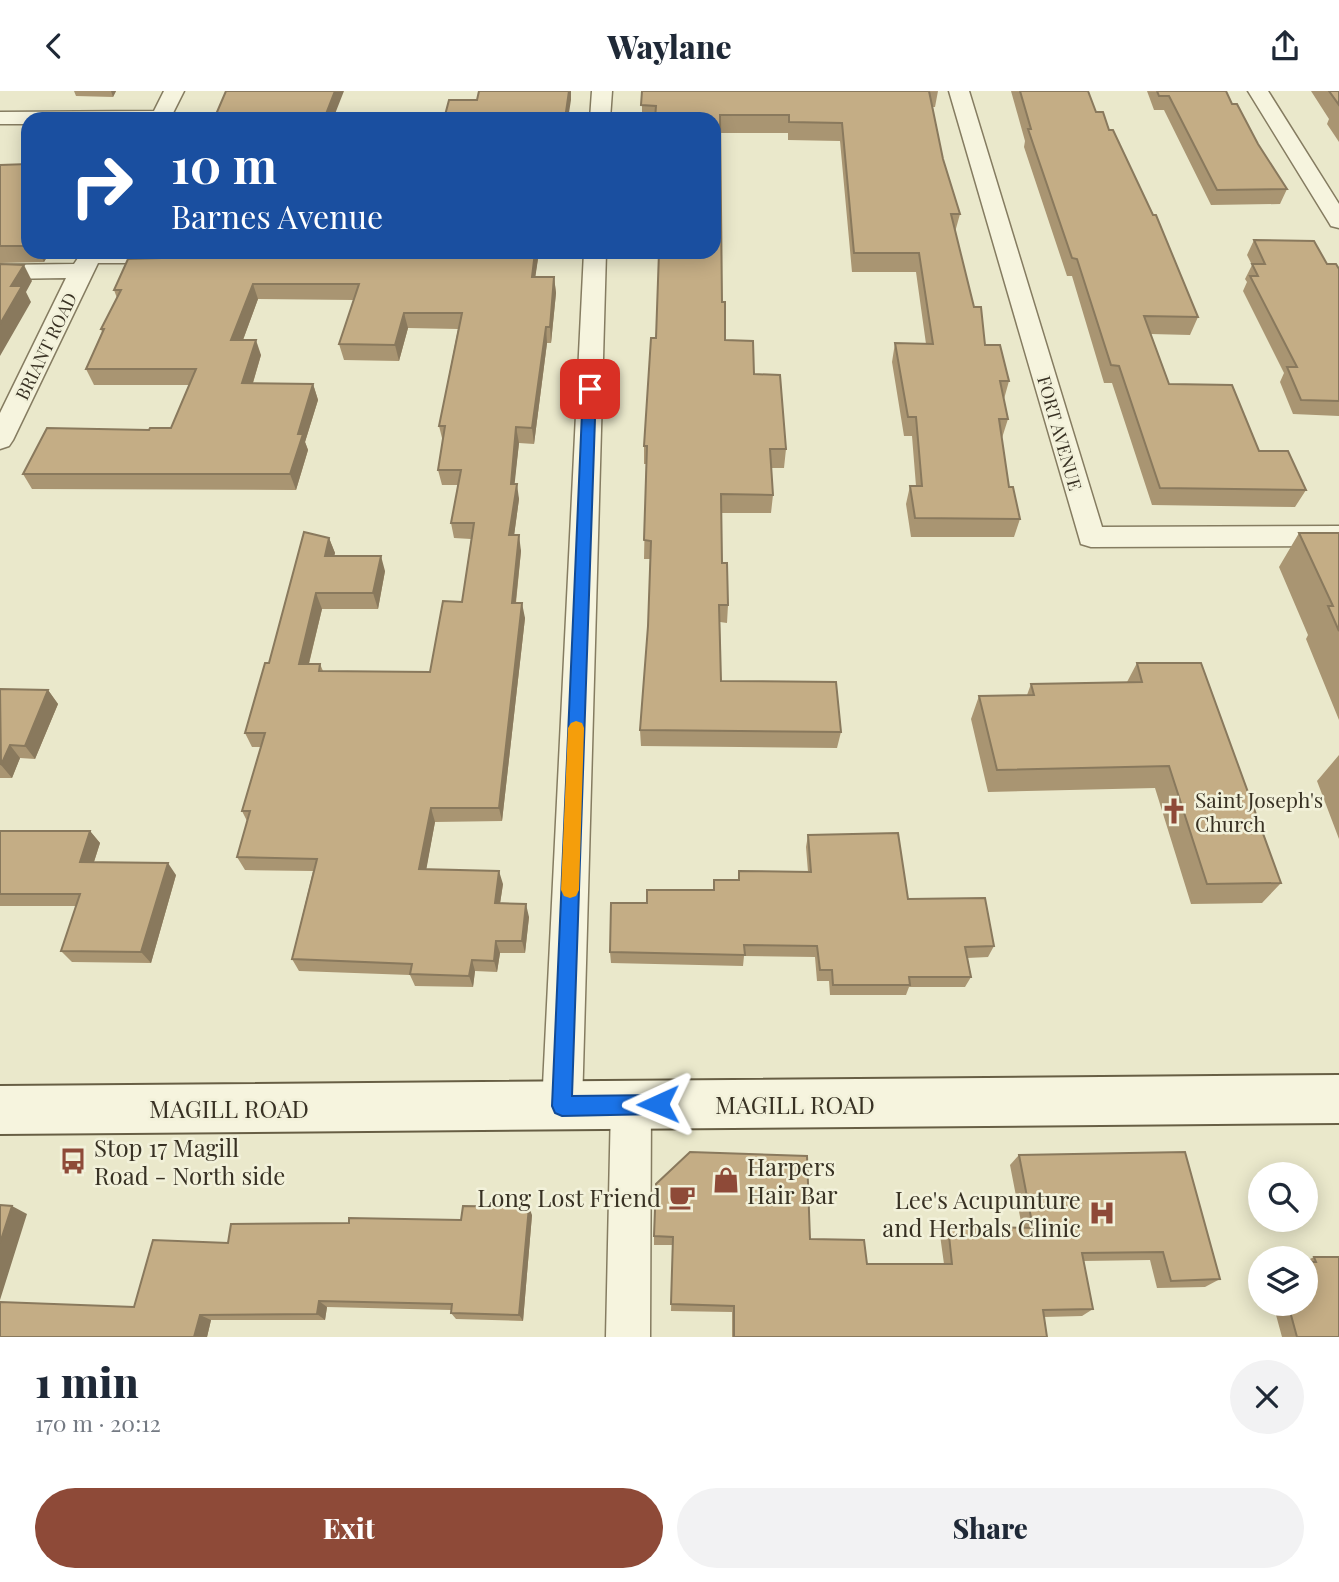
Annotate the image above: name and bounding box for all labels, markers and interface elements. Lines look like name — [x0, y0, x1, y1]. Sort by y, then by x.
text: Waylane — [607, 24, 732, 67]
icon: back — [35, 27, 73, 65]
icon: share — [1266, 27, 1304, 65]
text: 10 m — [171, 131, 277, 196]
icon: right — [56, 140, 147, 231]
text: Barnes Avenue — [171, 194, 383, 237]
street label: BRIANT ROAD — [10, 288, 82, 404]
pin — [560, 359, 620, 419]
icon: arrive — [571, 370, 609, 408]
street label: FORT AVENUE — [1032, 373, 1088, 493]
place label: Saint Joseph's Church — [1195, 785, 1323, 837]
church icon: Saint Joseph's Church — [1159, 796, 1189, 826]
position arrow — [621, 1067, 695, 1141]
street label: MAGILL ROAD — [715, 1088, 875, 1120]
street label: MAGILL ROAD — [149, 1092, 309, 1124]
place label: Stop 17 Magill Road - North side — [94, 1131, 285, 1191]
bus stop icon: Stop 17 Magill Road - North side — [58, 1146, 88, 1176]
place label: Harpers Hair Bar — [747, 1150, 838, 1210]
map controls — [1248, 1162, 1318, 1316]
button: search — [1248, 1162, 1318, 1232]
shop icon: Harpers Hair Bar — [711, 1165, 741, 1195]
place label: Long Lost Friend — [477, 1181, 661, 1213]
cafe icon: Long Lost Friend — [667, 1182, 697, 1212]
place label: Lee's Acupunture and Herbals Clinic — [882, 1183, 1081, 1243]
hospital icon: Lee's Acupunture and Herbals Clinic — [1087, 1198, 1117, 1228]
button: layers — [1248, 1246, 1318, 1316]
text: 1 min — [35, 1353, 139, 1409]
button: close — [1230, 1360, 1304, 1434]
text: 170 m · 20:12 — [35, 1407, 161, 1438]
button: Exit — [35, 1488, 663, 1568]
button: Share — [677, 1488, 1304, 1568]

